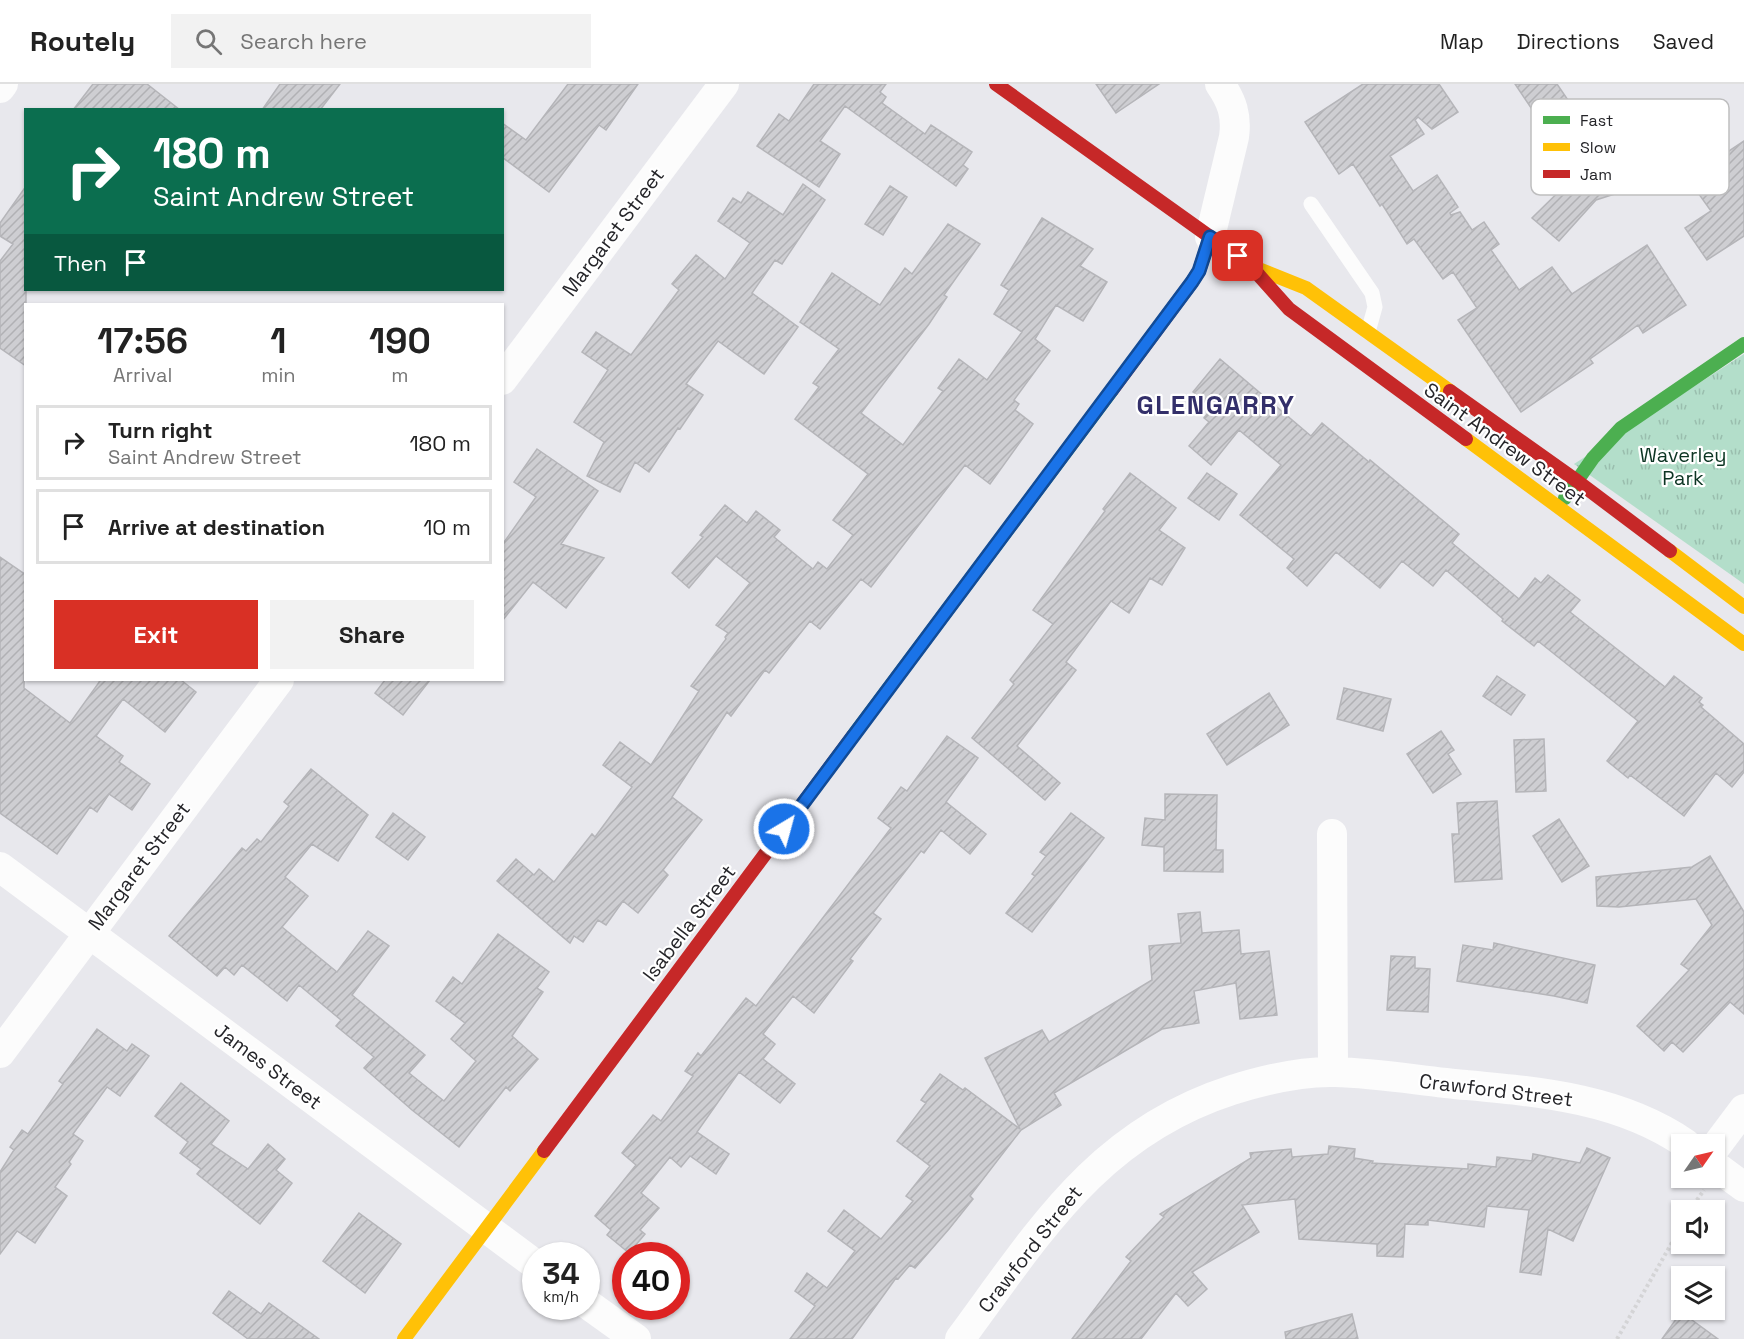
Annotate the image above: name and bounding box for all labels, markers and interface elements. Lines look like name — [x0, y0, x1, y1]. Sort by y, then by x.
search box — [171, 14, 591, 68]
text: Routely — [30, 23, 135, 59]
icon: search — [192, 25, 225, 58]
text: Search here — [240, 27, 367, 55]
text: Map — [1440, 28, 1484, 55]
text: Directions — [1517, 28, 1620, 55]
text: Saved — [1653, 28, 1714, 55]
legend — [1531, 99, 1729, 195]
text: Fast — [1580, 110, 1613, 131]
text: 180 m — [153, 127, 271, 180]
icon: right — [54, 132, 132, 210]
text: Slow — [1580, 137, 1616, 158]
street label: Margaret Street — [556, 163, 670, 301]
text: Jam — [1580, 164, 1612, 185]
text: Saint Andrew Street — [153, 179, 414, 214]
pin — [1212, 230, 1263, 281]
icon: arrive — [1221, 239, 1254, 272]
icon: arrive — [119, 246, 152, 279]
text: Then — [54, 249, 107, 277]
text: 17:56 — [97, 318, 188, 364]
text: 1 — [270, 318, 287, 364]
text: 190 — [369, 318, 431, 364]
text: Arrival — [113, 362, 172, 388]
text: min — [261, 362, 296, 388]
text: m — [391, 362, 408, 388]
street label: Saint Andrew Street — [1419, 377, 1591, 511]
district label: GLENGARRY — [1137, 388, 1295, 422]
text: Turn right — [108, 416, 213, 444]
icon: right — [57, 426, 90, 459]
text: 180 m — [409, 429, 471, 457]
park label: Waverley Park — [1640, 442, 1727, 491]
text: Saint Andrew Street — [108, 444, 302, 470]
icon: arrive — [57, 510, 90, 543]
text: Arrive at destination — [108, 513, 325, 541]
text: 10 m — [423, 513, 471, 541]
button: Exit — [54, 600, 258, 669]
button: Share — [270, 600, 474, 669]
street label: Margaret Street — [82, 797, 196, 935]
position arrow — [752, 797, 816, 861]
street label: Isabella Street — [637, 860, 741, 986]
street label: James Street — [209, 1017, 327, 1115]
street label: Crawford Street — [1418, 1068, 1574, 1112]
north arrow — [1671, 1134, 1725, 1188]
map controls — [1671, 1134, 1725, 1320]
street label: Crawford Street — [972, 1180, 1088, 1318]
button: sound — [1671, 1200, 1725, 1254]
speed limit sign: 40 — [612, 1242, 690, 1320]
text: 34 — [542, 1254, 580, 1293]
button: layers — [1671, 1266, 1725, 1320]
text: km/h — [543, 1287, 579, 1306]

